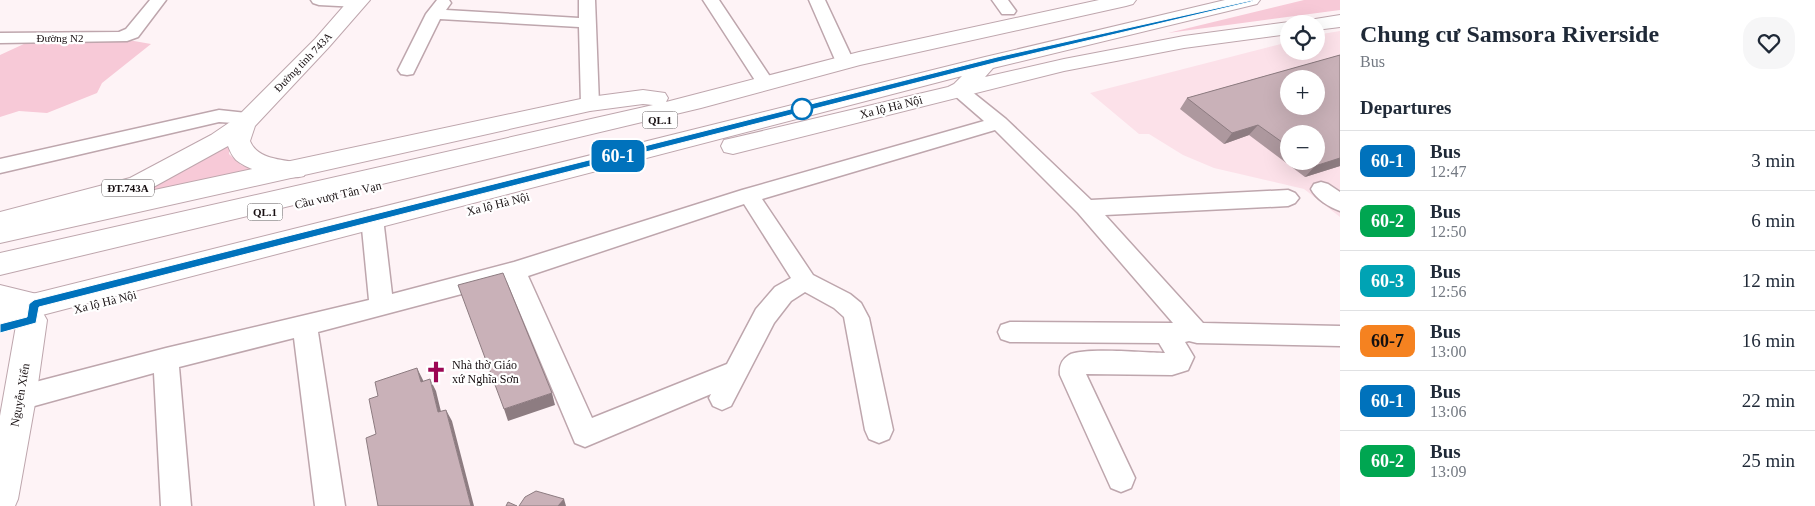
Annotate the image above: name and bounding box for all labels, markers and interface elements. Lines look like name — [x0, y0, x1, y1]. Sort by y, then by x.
map controls — [1280, 15, 1325, 170]
button: locate — [1280, 15, 1325, 60]
button: heart — [1743, 17, 1795, 69]
text: Chung cư Samsora Riverside — [1360, 21, 1659, 47]
street label: Đường tỉnh 743A — [272, 30, 334, 94]
street label: Đường N2 — [37, 32, 83, 44]
text: Bus — [1360, 53, 1385, 70]
button: + — [1280, 70, 1325, 115]
street label: Xa lộ Hà Nội — [858, 92, 925, 122]
text: Departures — [1360, 97, 1451, 118]
unlabelled marker — [791, 98, 813, 120]
road number: QL.1 — [642, 112, 678, 128]
button: − — [1280, 125, 1325, 170]
line badge: 60-1 — [583, 140, 653, 172]
text: Bus — [1430, 141, 1461, 162]
text: 60-1 — [602, 146, 635, 166]
text: 3 min — [1751, 150, 1795, 171]
text: 60-1 — [1371, 151, 1404, 171]
text: 12:47 — [1430, 163, 1466, 180]
street label: Cầu vượt Tân Vạn — [293, 178, 383, 212]
road number: ĐT.743A — [102, 180, 154, 197]
street label: Xa lộ Hà Nội — [465, 189, 532, 219]
text: Bus — [1430, 201, 1461, 222]
road number: QL.1 — [248, 203, 282, 220]
text: 6 min — [1751, 210, 1795, 231]
text: 60-2 — [1371, 211, 1404, 231]
text: 12:50 — [1430, 223, 1466, 240]
text: Bus — [1430, 261, 1461, 282]
text: 12 min — [1742, 270, 1795, 291]
text: 60-3 — [1371, 271, 1404, 291]
text: 12:56 — [1430, 283, 1466, 300]
street label: Xa lộ Hà Nội — [72, 287, 139, 317]
text: Bus — [1430, 321, 1461, 342]
text: 16 min — [1742, 330, 1795, 351]
text: 60-7 — [1371, 331, 1404, 351]
text: 13:00 — [1430, 343, 1466, 360]
place label: Nhà thờ Giáo xứ Nghĩa Sơn — [452, 358, 519, 386]
church icon: Nhà thờ Giáo xứ Nghĩa Sơn — [423, 359, 449, 385]
street label: Nguyễn Xiển — [8, 362, 32, 428]
text: Bus — [1430, 381, 1461, 402]
text: 22 min — [1742, 390, 1795, 411]
text: 60-1 — [1371, 391, 1404, 411]
text: 13:06 — [1430, 403, 1466, 420]
text: Bus — [1430, 441, 1461, 462]
text: 25 min — [1742, 450, 1795, 471]
text: 60-2 — [1371, 451, 1404, 471]
text: 13:09 — [1430, 463, 1466, 480]

